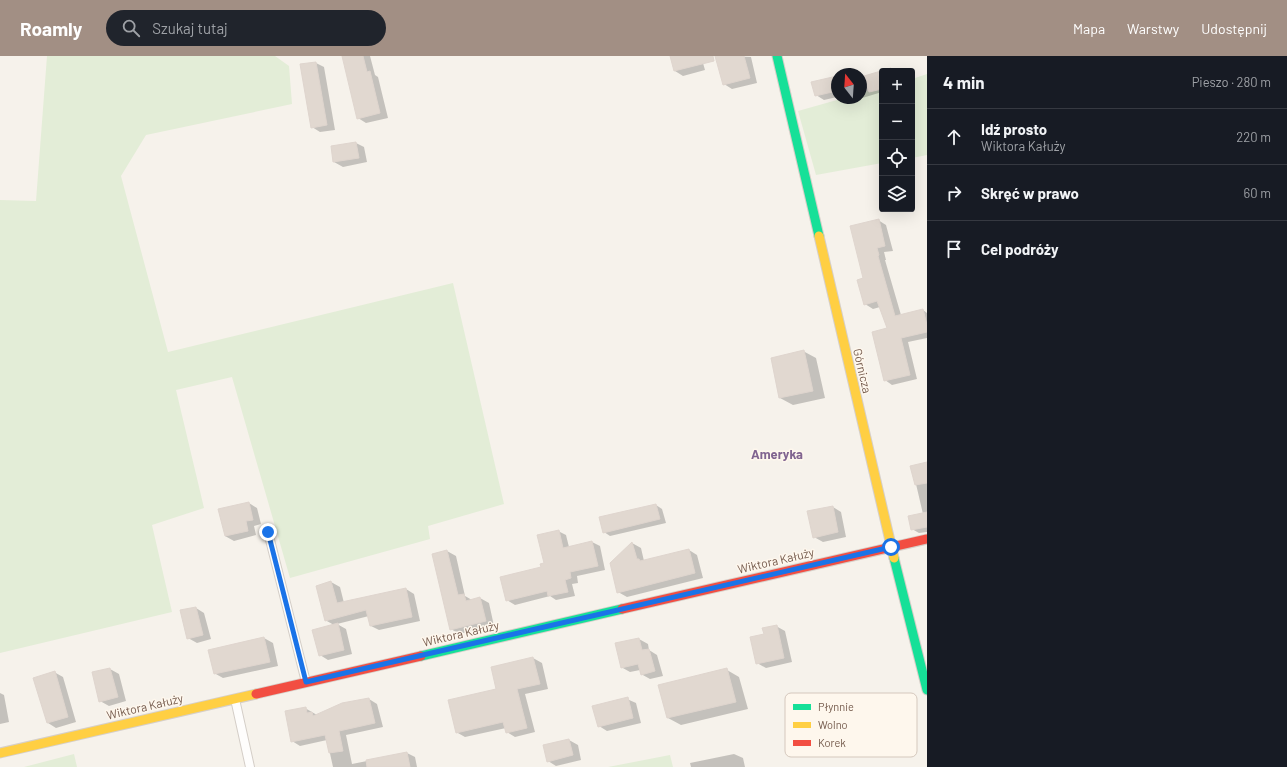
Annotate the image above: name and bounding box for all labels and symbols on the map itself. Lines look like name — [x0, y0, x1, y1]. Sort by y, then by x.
north arrow — [831, 68, 867, 104]
street label: Górnicza — [851, 347, 875, 394]
district label: Ameryka — [751, 446, 803, 462]
route end — [259, 523, 277, 541]
route start — [882, 538, 900, 556]
street label: Wiktora Kałuży — [736, 544, 816, 576]
street label: Wiktora Kałuży — [421, 617, 501, 649]
street label: Wiktora Kałuży — [105, 690, 185, 722]
legend — [785, 693, 917, 757]
text: Płynnie — [818, 700, 854, 713]
text: Wolno — [818, 718, 848, 731]
text: Korek — [818, 736, 846, 749]

